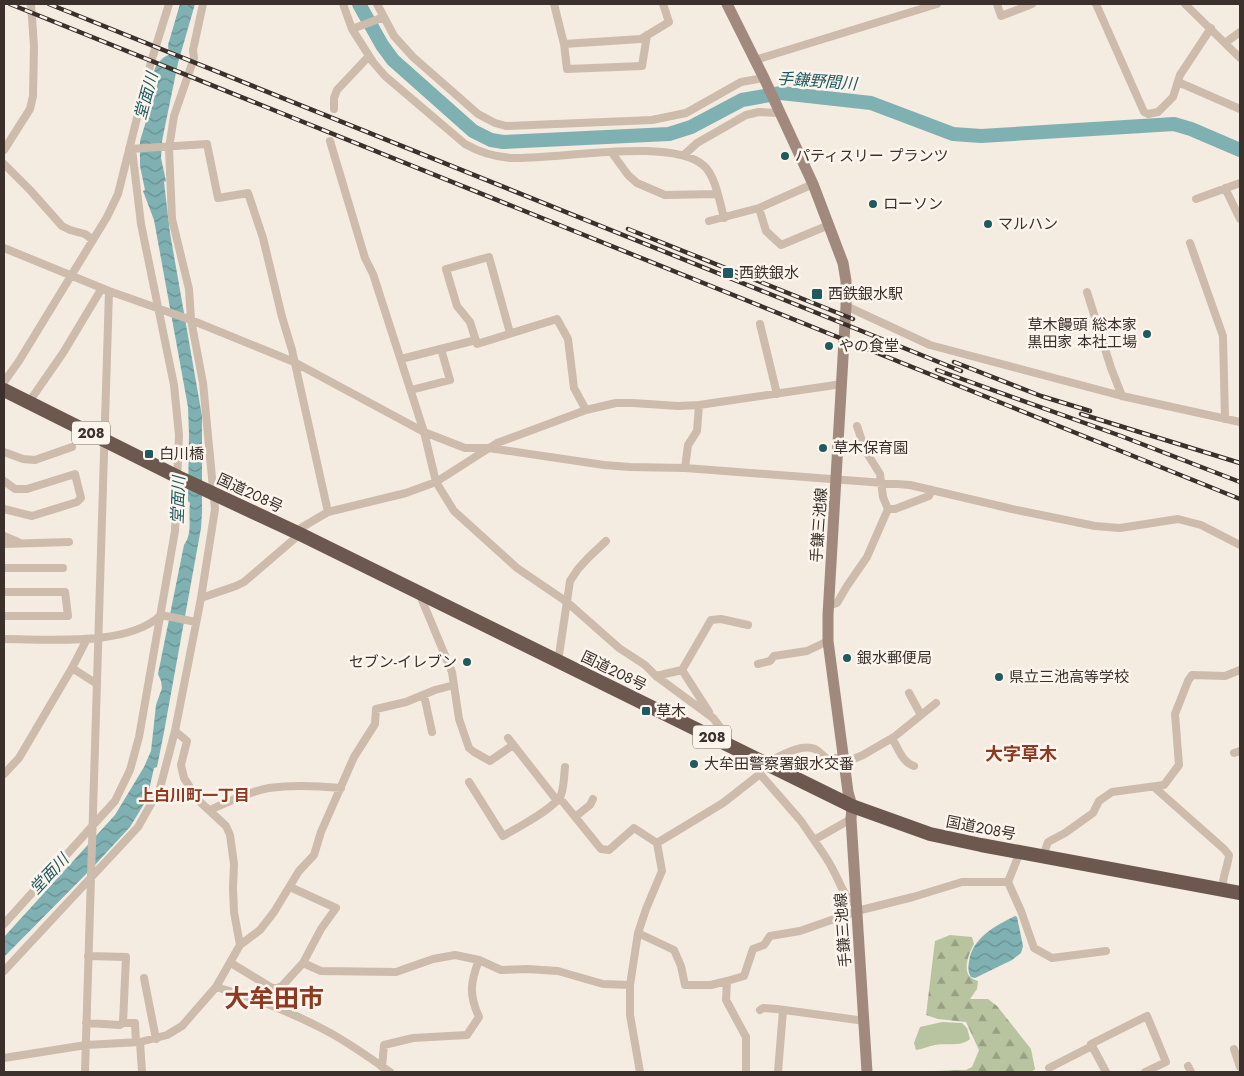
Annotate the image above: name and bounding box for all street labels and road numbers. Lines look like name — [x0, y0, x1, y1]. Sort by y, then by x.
road number: 208 — [72, 422, 110, 444]
street label: 国道208号 — [213, 468, 287, 518]
street label: 手鎌三池線 — [805, 487, 833, 563]
street label: 国道208号 — [577, 646, 651, 696]
road number: 208 — [693, 726, 731, 749]
street label: 国道208号 — [944, 810, 1018, 846]
street label: 手鎌三池線 — [829, 892, 857, 968]

